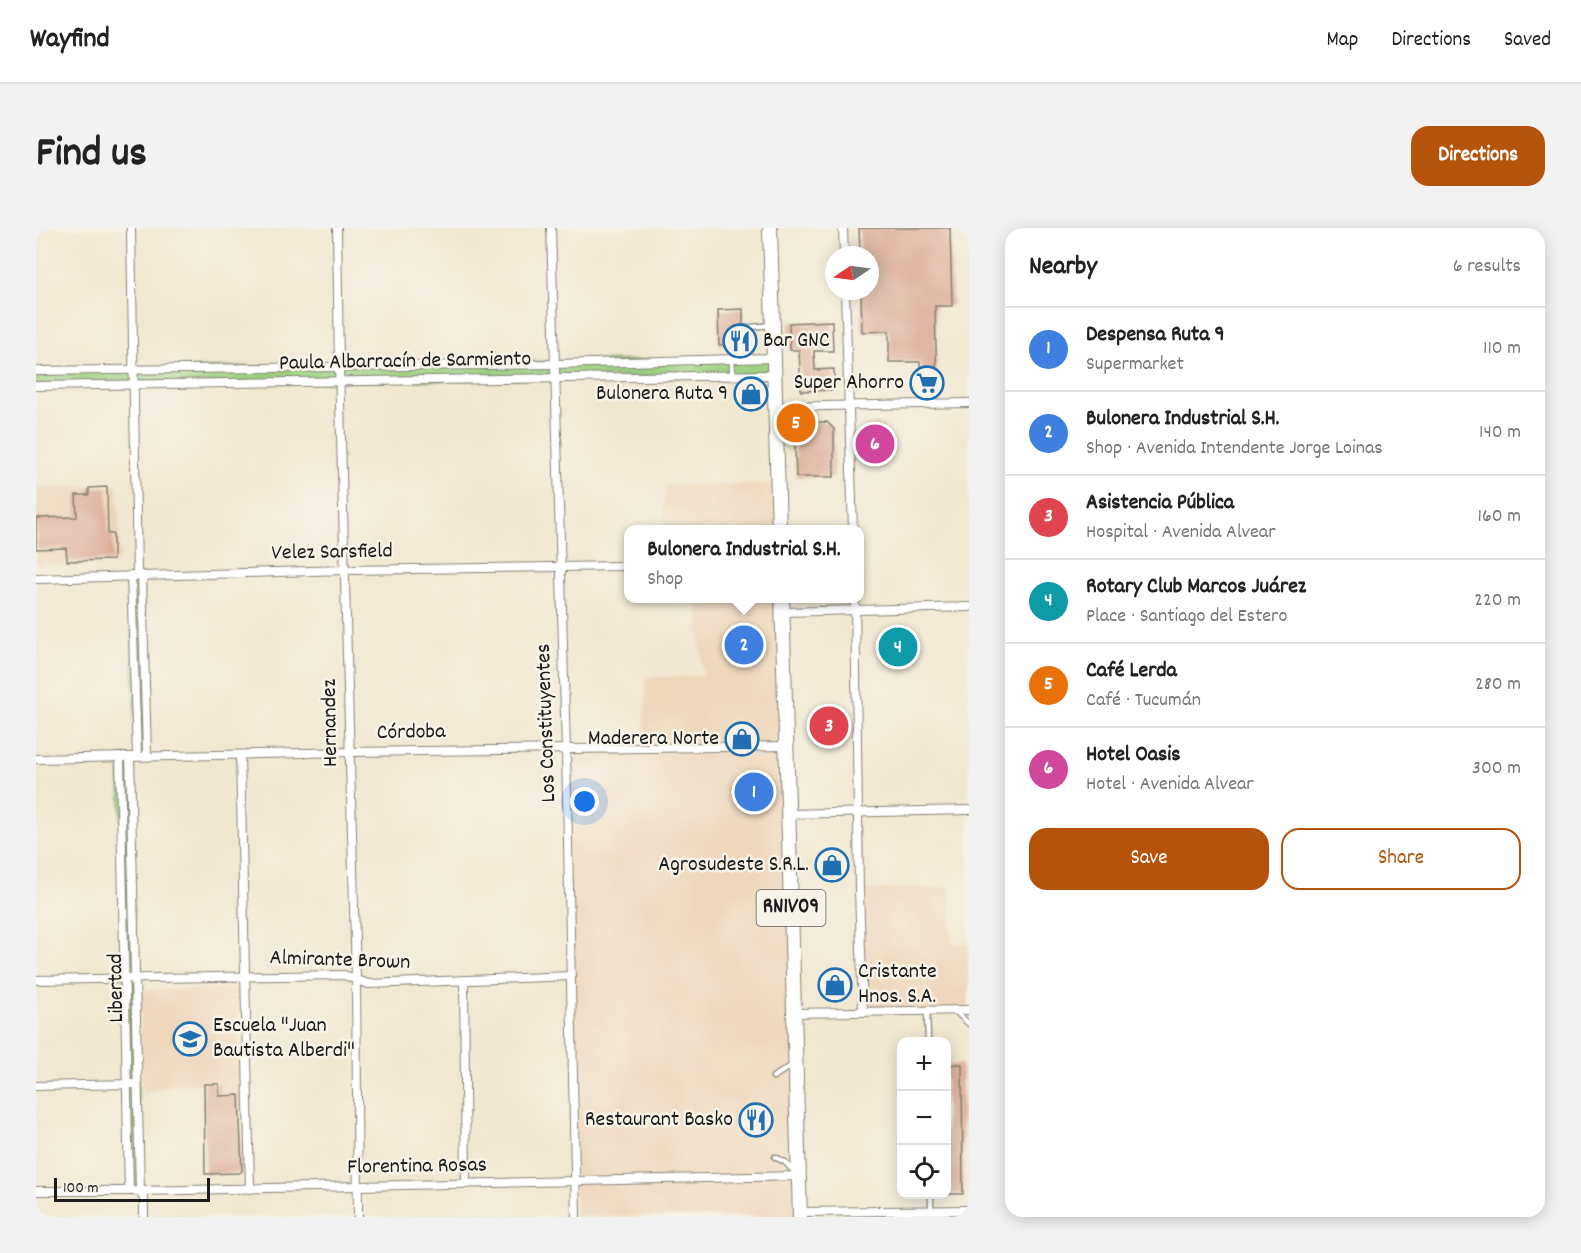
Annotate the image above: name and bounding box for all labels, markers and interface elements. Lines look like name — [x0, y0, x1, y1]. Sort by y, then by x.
text: Wayfind — [30, 21, 110, 61]
text: Map — [1327, 26, 1358, 56]
text: Directions — [1391, 26, 1471, 56]
text: Saved — [1504, 26, 1551, 56]
text: Find us — [36, 126, 147, 186]
button: Directions — [1411, 126, 1545, 186]
north arrow — [825, 246, 879, 300]
text: Nearby — [1029, 249, 1097, 286]
text: 6 results — [1453, 253, 1521, 281]
text: Despensa Ruta 9 — [1086, 320, 1225, 351]
restaurant icon: Bar GNC — [722, 323, 758, 359]
place label: Bar GNC — [763, 326, 830, 357]
text: 1 — [1046, 335, 1051, 363]
text: 110 m — [1483, 335, 1521, 363]
street label: Paula Albarracín de Sarmiento — [279, 344, 531, 380]
text: Supermarket — [1086, 351, 1184, 379]
supermarket icon: Super Ahorro — [909, 365, 945, 401]
place label: Super Ahorro — [794, 368, 904, 399]
shop icon: Bulonera Ruta 9 — [733, 376, 769, 412]
place label: Bulonera Ruta 9 — [596, 379, 728, 410]
pin: 5 — [776, 400, 816, 446]
text: Bulonera Industrial S.H. — [1086, 404, 1280, 435]
text: 2 — [1044, 419, 1053, 447]
text: 140 m — [1479, 419, 1521, 447]
pin: 6 — [856, 422, 894, 466]
text: Shop · Avenida Intendente Jorge Loinas — [1086, 435, 1383, 463]
text: Asistencia Pública — [1086, 488, 1234, 519]
text: 3 — [1044, 503, 1053, 531]
text: 160 m — [1478, 503, 1521, 531]
text: Hospital · Avenida Alvear — [1086, 519, 1276, 547]
popup — [624, 525, 864, 603]
text: Bulonera Industrial S.H. — [647, 535, 841, 566]
street label: Velez Sarsfield — [271, 536, 393, 570]
text: Shop — [647, 566, 683, 594]
text: Rotary Club Marcos Juárez — [1086, 572, 1306, 603]
text: 4 — [1044, 587, 1053, 615]
text: 220 m — [1474, 587, 1521, 615]
text: Place · Santiago del Estero — [1086, 603, 1287, 631]
pin: 2 — [724, 622, 764, 668]
pin: 4 — [878, 624, 918, 670]
street label: Los Constituyentes — [529, 643, 565, 803]
text: Café Lerda — [1086, 656, 1177, 687]
text: 5 — [1044, 671, 1053, 699]
text: 280 m — [1475, 671, 1521, 699]
street label: Hernandez — [315, 678, 347, 767]
text: Café · Tucumán — [1086, 687, 1201, 715]
pin: 3 — [810, 704, 848, 748]
street label: Córdoba — [376, 717, 446, 749]
shop icon: Maderera Norte — [724, 721, 760, 757]
place label: Maderera Norte — [588, 724, 719, 755]
text: Hotel Oasis — [1086, 740, 1181, 771]
text: 6 — [1044, 755, 1053, 783]
text: 300 m — [1472, 755, 1521, 783]
pin: 1 — [734, 770, 774, 814]
text: Hotel · Avenida Alvear — [1086, 771, 1254, 799]
your location — [570, 787, 599, 816]
button: Save — [1029, 828, 1269, 890]
button: Share — [1281, 828, 1521, 890]
shop icon: Agrosudeste S.R.L. — [814, 847, 850, 883]
place label: Agrosudeste S.R.L. — [658, 850, 809, 881]
road number: RN1V09 — [756, 890, 825, 926]
street label: Almirante Brown — [269, 943, 411, 979]
street label: Libertad — [101, 953, 133, 1023]
place label: Cristante Hnos. S.A. — [858, 957, 937, 1013]
shop icon: Cristante Hnos. S.A. — [817, 967, 853, 1003]
place label: Escuela "Juan Bautista Alberdi" — [213, 1011, 355, 1067]
school or university icon: Escuela "Juan Bautista Alberdi" — [172, 1021, 208, 1057]
map controls — [897, 1037, 951, 1199]
button: + — [897, 1037, 951, 1091]
button: − — [897, 1091, 951, 1145]
restaurant icon: Restaurant Basko — [738, 1102, 774, 1138]
place label: Restaurant Basko — [585, 1105, 733, 1136]
button: locate — [897, 1145, 951, 1199]
street label: Florentina Rosas — [347, 1150, 487, 1184]
scale bar — [54, 1175, 210, 1202]
text: 100 m — [63, 1177, 99, 1200]

